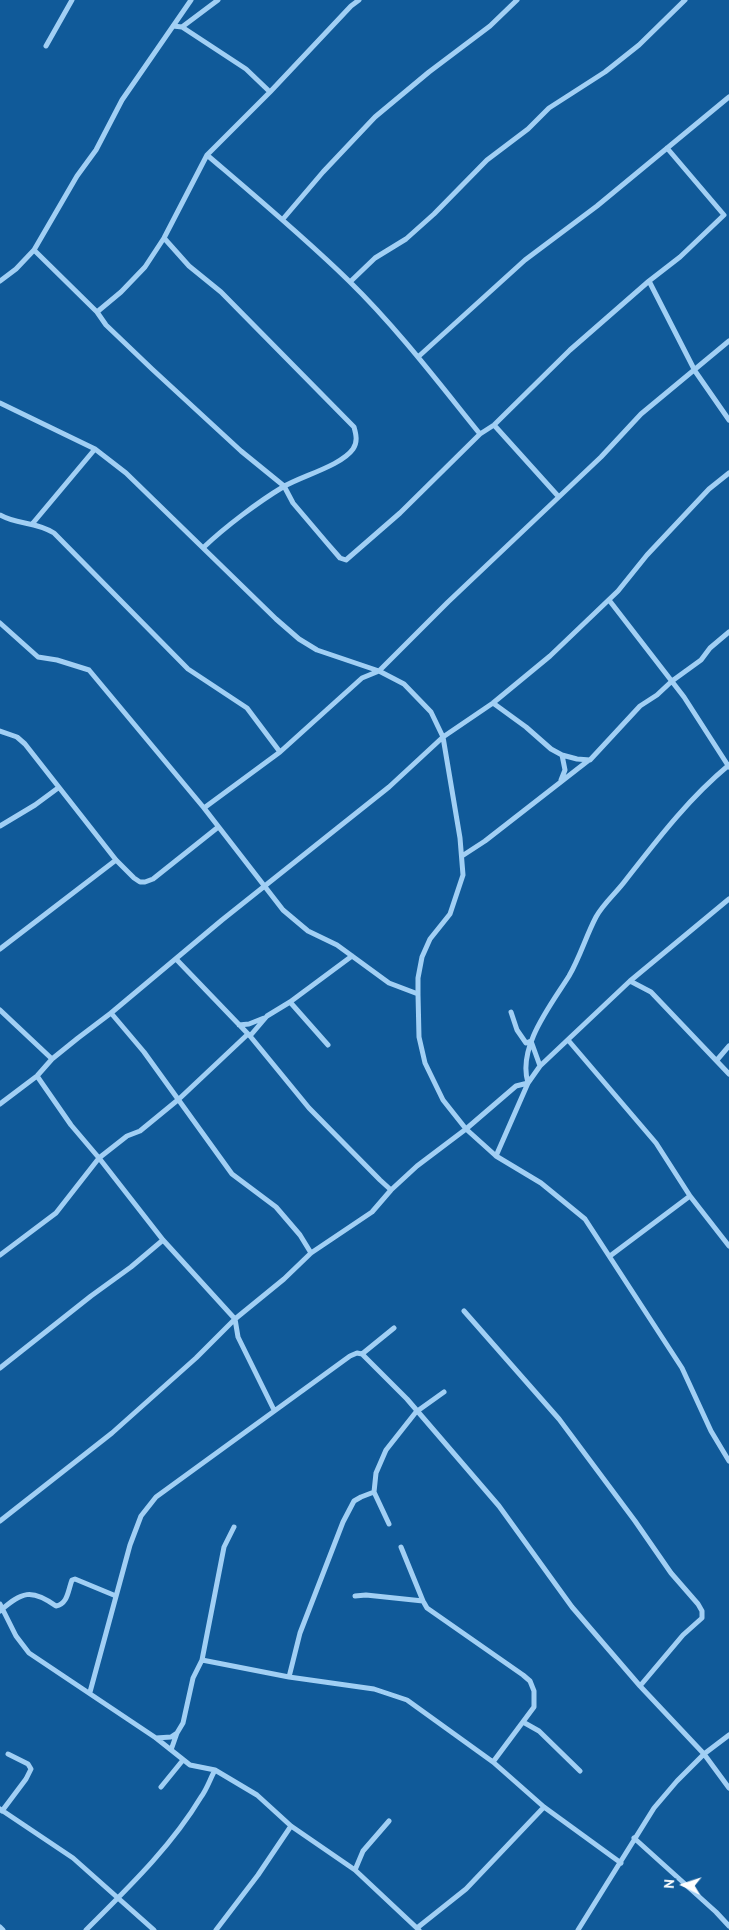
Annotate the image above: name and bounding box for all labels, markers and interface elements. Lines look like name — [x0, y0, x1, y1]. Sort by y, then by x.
north arrow — [659, 1860, 709, 1910]
text: N — [660, 1879, 678, 1889]

